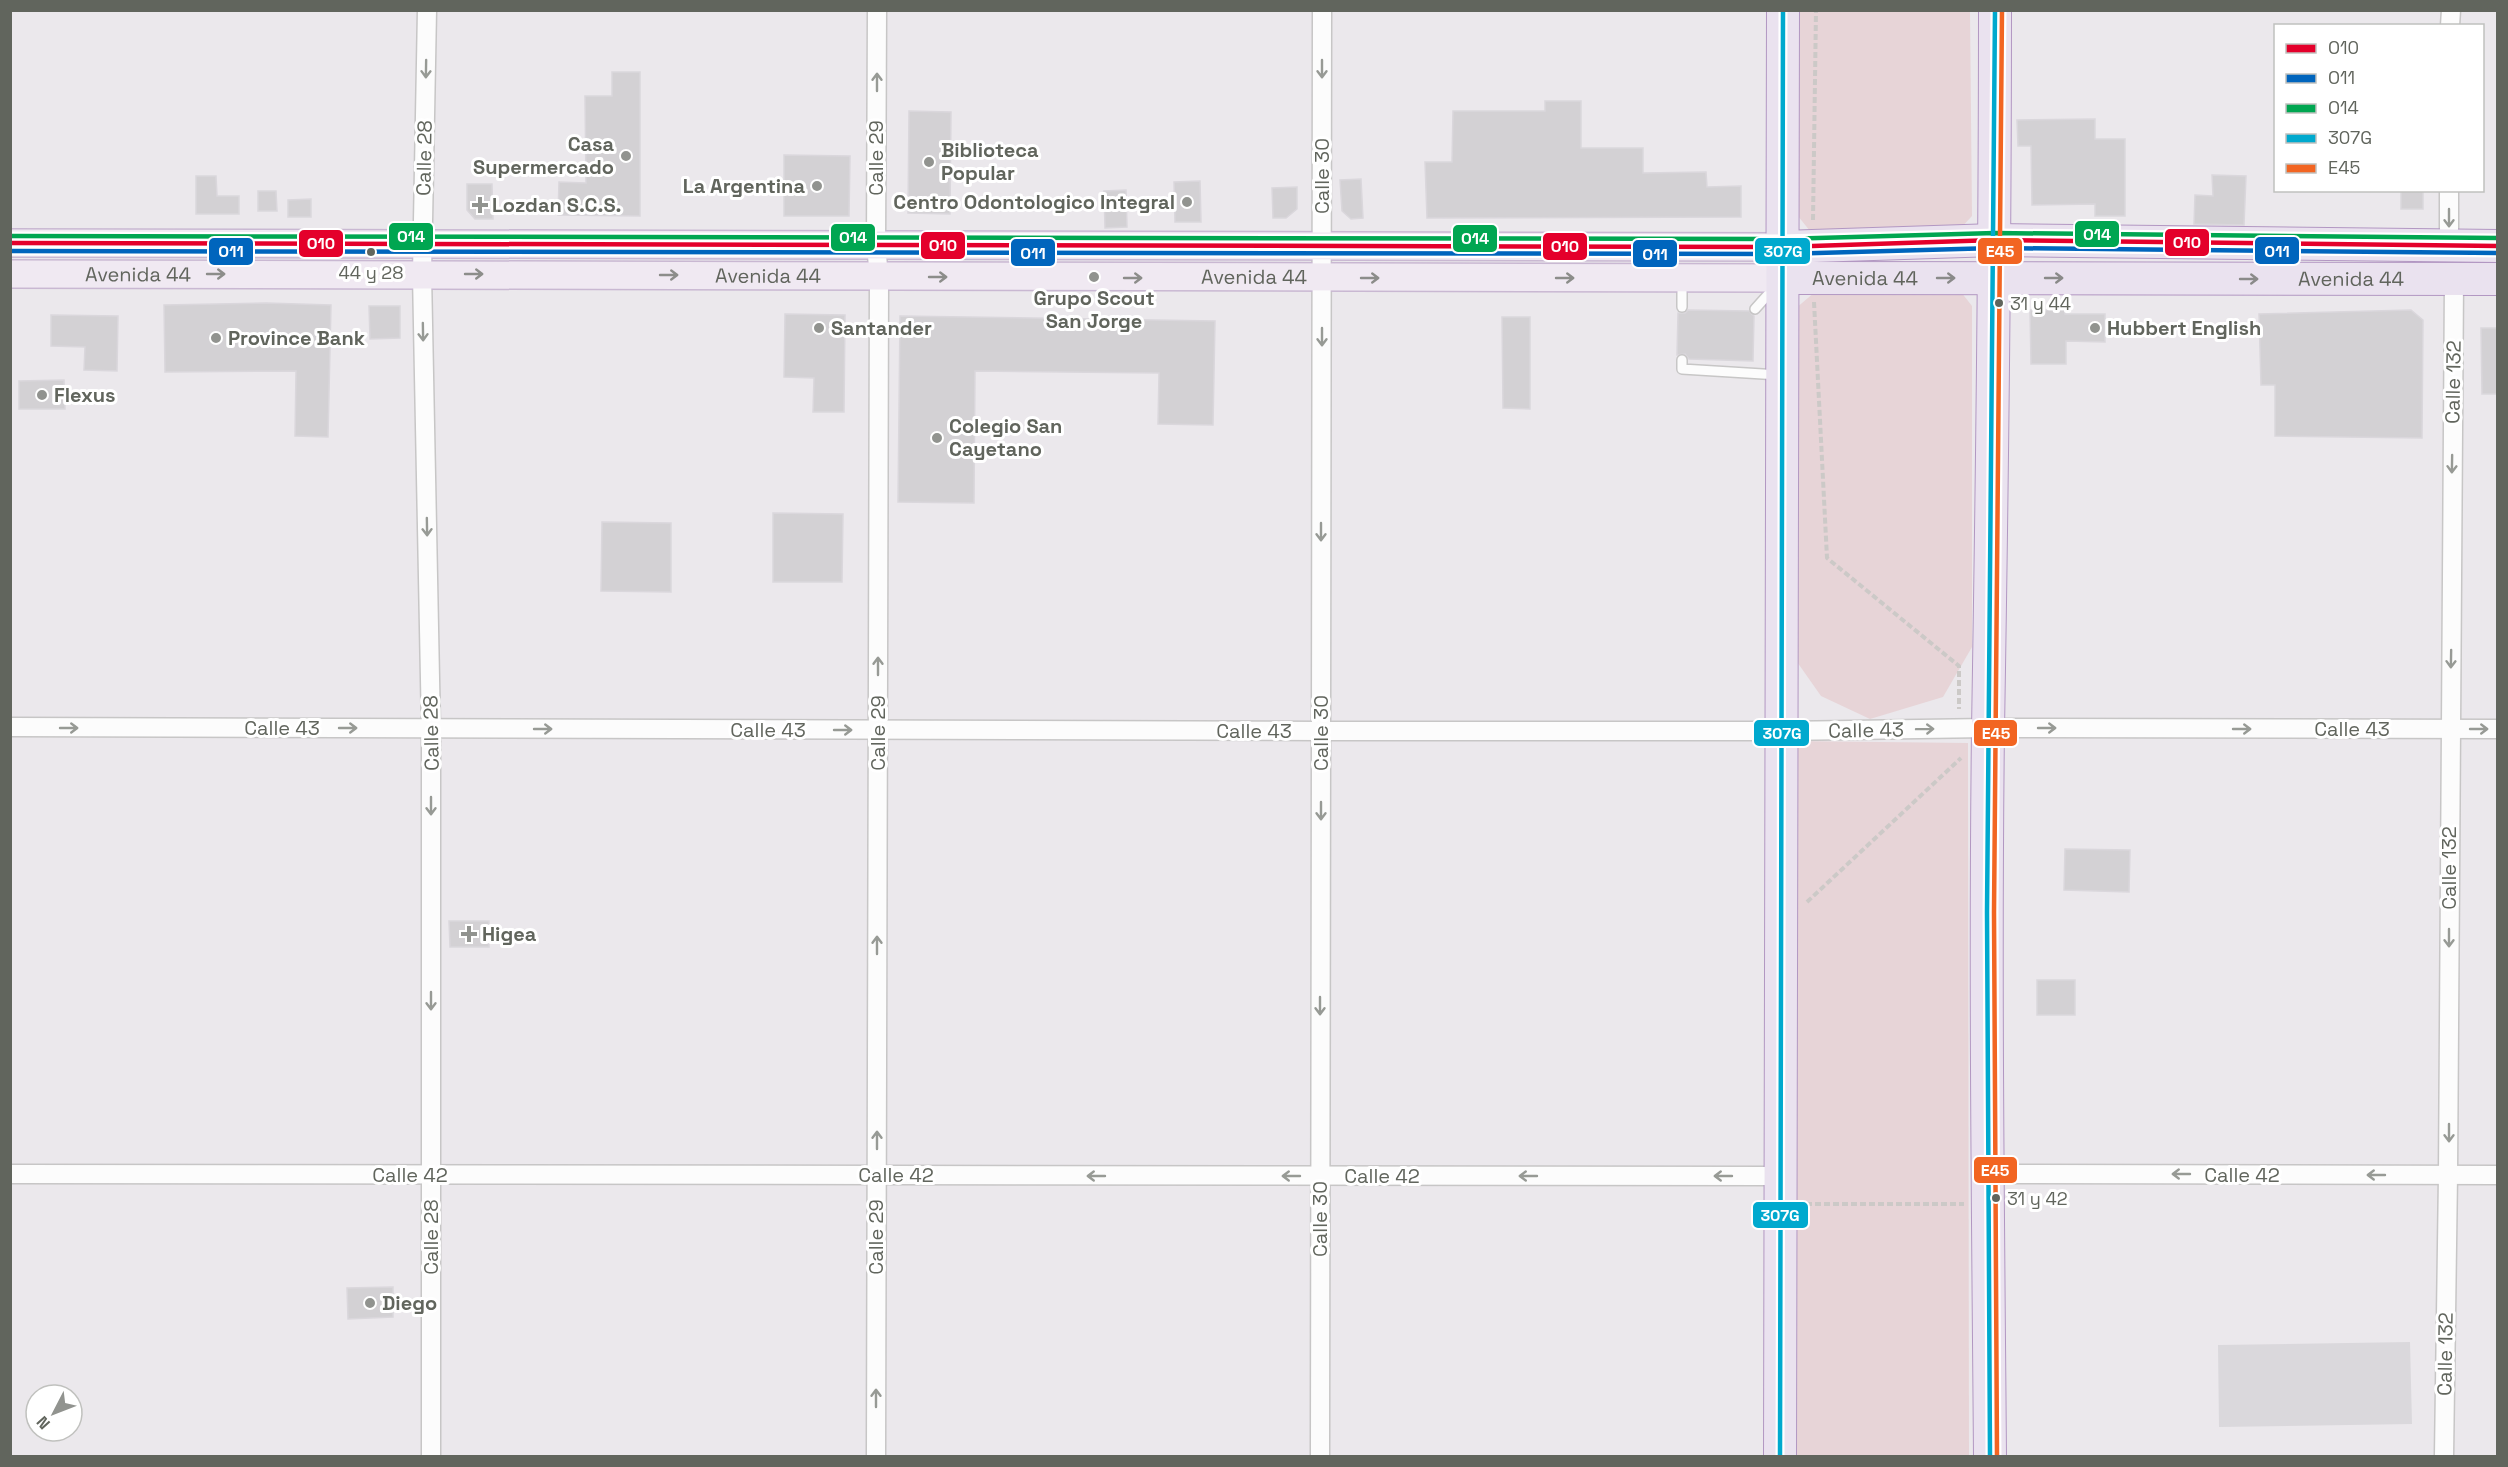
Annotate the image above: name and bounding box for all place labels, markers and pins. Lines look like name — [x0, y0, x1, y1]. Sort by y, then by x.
place label: Casa Supermercado — [473, 131, 614, 180]
place label: Biblioteca Popular — [941, 137, 1039, 186]
marker: Casa Supermercado — [619, 149, 633, 163]
marker: Biblioteca Popular — [922, 155, 936, 169]
place label: La Argentina — [683, 173, 805, 199]
marker: La Argentina — [810, 179, 824, 193]
place label: Centro Odontologico Integral — [893, 189, 1175, 215]
place label: Lozdan S.C.S. — [492, 192, 621, 218]
marker: Centro Odontologico Integral — [1180, 195, 1194, 209]
marker: Lozdan S.C.S. — [473, 198, 487, 212]
marker: 44 y 28 — [365, 246, 377, 258]
place label: 44 y 28 — [339, 261, 403, 284]
marker: Grupo Scout San Jorge — [1087, 270, 1101, 284]
place label: Grupo Scout San Jorge — [1033, 285, 1155, 334]
place label: 31 y 44 — [2010, 292, 2071, 315]
marker: 31 y 44 — [1993, 297, 2005, 309]
place label: Santander — [831, 315, 932, 341]
place label: Hubbert English — [2107, 315, 2261, 341]
marker: Santander — [812, 321, 826, 335]
marker: Hubbert English — [2088, 321, 2102, 335]
place label: Province Bank — [228, 325, 365, 351]
marker: Province Bank — [209, 331, 223, 345]
place label: Flexus — [54, 382, 116, 408]
marker: Flexus — [35, 388, 49, 402]
place label: Colegio San Cayetano — [949, 413, 1062, 462]
marker: Colegio San Cayetano — [930, 431, 944, 445]
place label: Higea — [482, 921, 537, 947]
marker: Higea — [460, 925, 478, 943]
place label: 31 y 42 — [2007, 1187, 2068, 1210]
marker: 31 y 42 — [1990, 1192, 2002, 1204]
place label: Diego — [382, 1290, 437, 1316]
marker: Diego — [363, 1296, 377, 1310]

